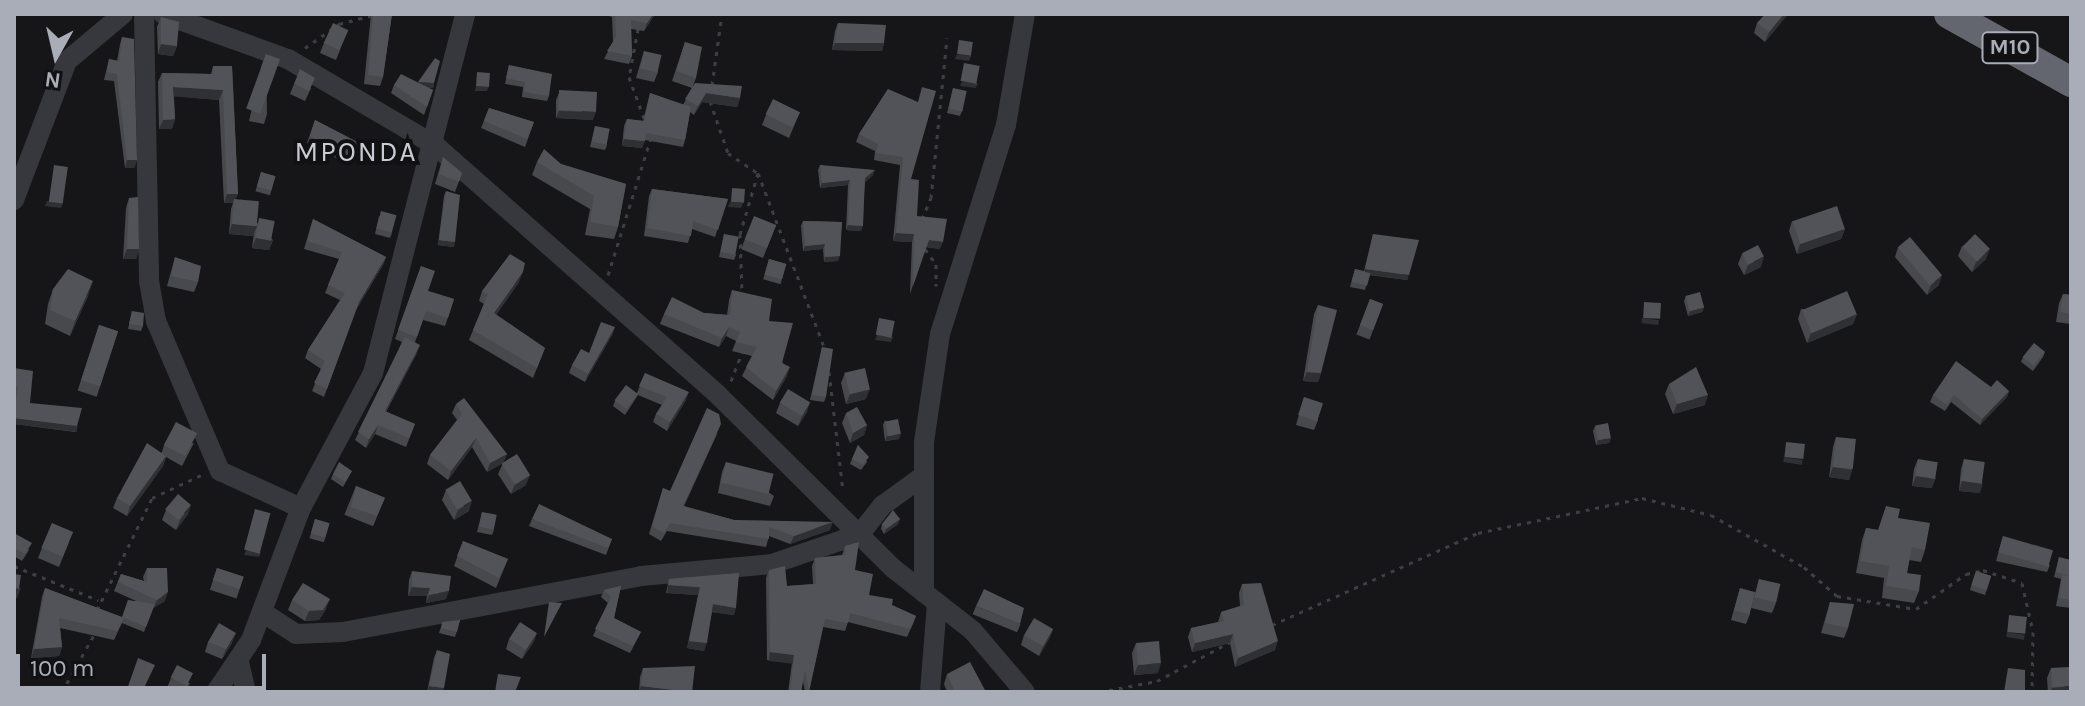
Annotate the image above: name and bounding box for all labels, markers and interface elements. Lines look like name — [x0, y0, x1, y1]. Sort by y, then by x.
north arrow — [16, 16, 96, 96]
road number: M10 — [1980, 30, 2040, 66]
text: N — [43, 66, 62, 94]
district label: MPONDA — [294, 135, 418, 169]
scale bar — [20, 638, 270, 688]
text: 100 m — [30, 654, 95, 682]

